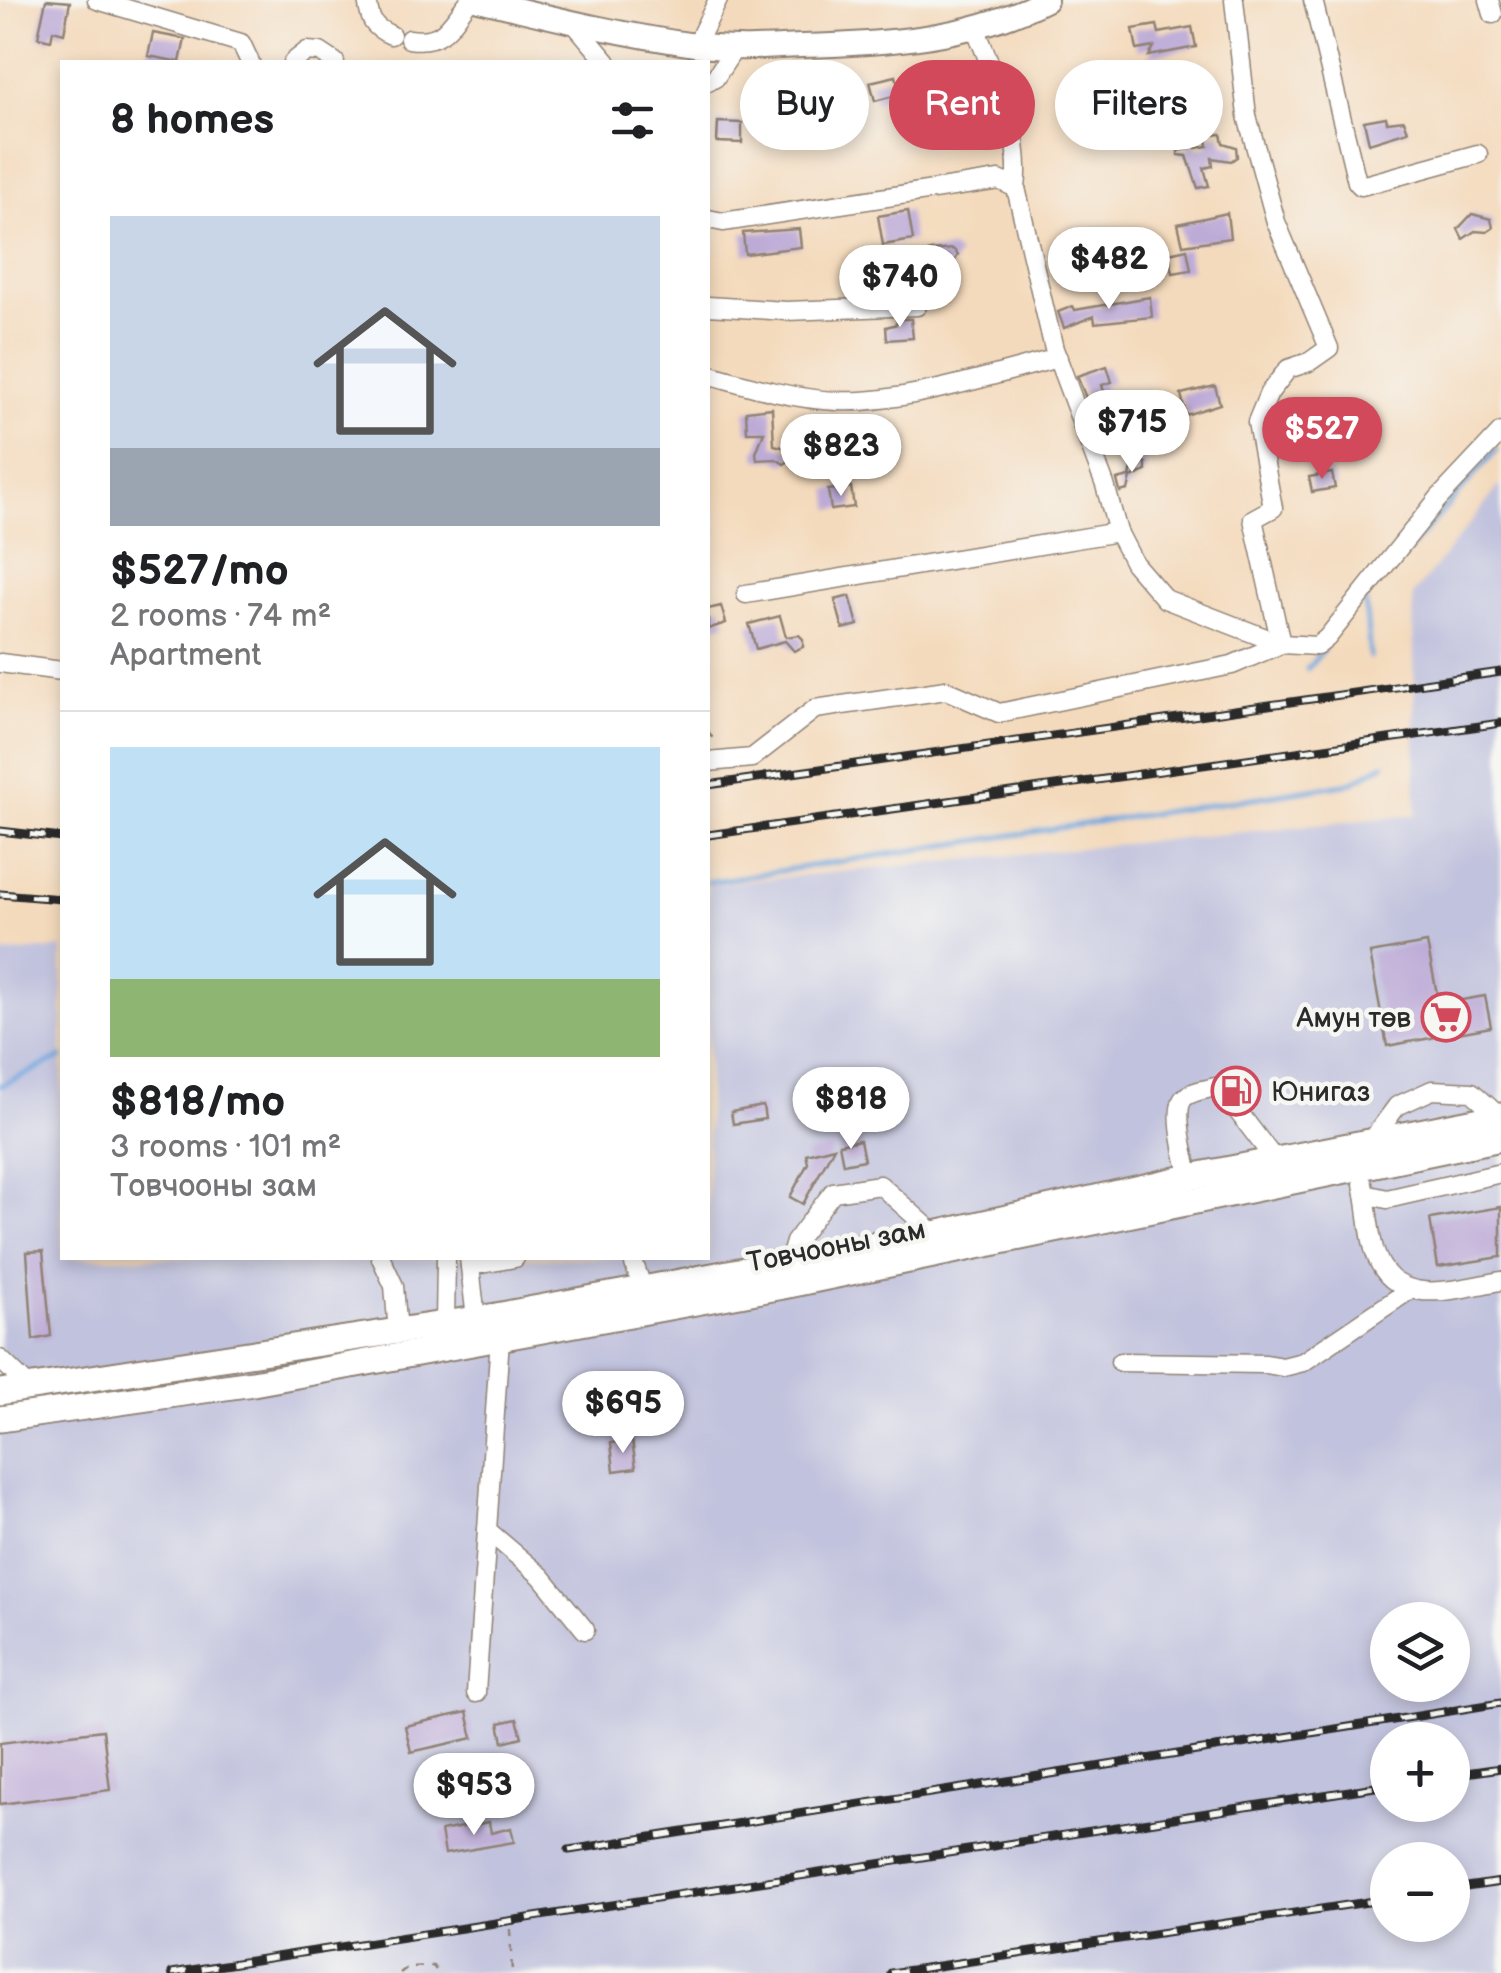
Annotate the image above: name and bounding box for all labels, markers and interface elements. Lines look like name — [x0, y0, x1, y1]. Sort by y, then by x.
chip: Buy — [740, 60, 869, 150]
chip: Rent — [889, 60, 1035, 150]
chip: Filters — [1055, 60, 1223, 150]
icon: filters — [605, 93, 660, 148]
text: 8 homes — [110, 95, 274, 146]
pin: $482 — [1050, 227, 1168, 312]
text: $482 — [1070, 240, 1148, 279]
pin: $740 — [841, 245, 959, 330]
text: $740 — [861, 258, 939, 297]
icon: home — [295, 281, 475, 461]
pin: $715 — [1073, 390, 1191, 475]
pin: $527 — [1263, 397, 1381, 482]
text: $715 — [1097, 403, 1167, 442]
text: $527 — [1284, 410, 1360, 449]
pin: $823 — [782, 414, 900, 499]
text: $823 — [802, 427, 880, 466]
text: $527/mo — [110, 546, 289, 597]
text: 2 rooms · 74 m² — [110, 597, 331, 636]
text: Apartment — [110, 636, 261, 675]
icon: home — [295, 812, 475, 992]
supermarket icon: Амун төв — [1420, 991, 1472, 1043]
place label: Амун төв — [1296, 1002, 1411, 1035]
fuel station icon: Юнигаз — [1210, 1065, 1262, 1117]
pin: $818 — [792, 1067, 910, 1152]
place label: Юнигаз — [1271, 1076, 1370, 1109]
text: $818/mo — [110, 1077, 285, 1128]
text: $818 — [814, 1080, 888, 1119]
text: 3 rooms · 101 m² — [110, 1128, 341, 1167]
text: Товчооны зам — [110, 1167, 317, 1206]
street label: Товчооны зам — [744, 1213, 928, 1280]
pin: $695 — [564, 1371, 682, 1456]
text: $695 — [584, 1384, 662, 1423]
map controls — [1370, 1602, 1470, 1942]
button: layers — [1370, 1602, 1470, 1702]
button: + — [1370, 1722, 1470, 1822]
pin: $953 — [415, 1753, 533, 1838]
text: $953 — [436, 1766, 513, 1805]
button: − — [1370, 1842, 1470, 1942]

